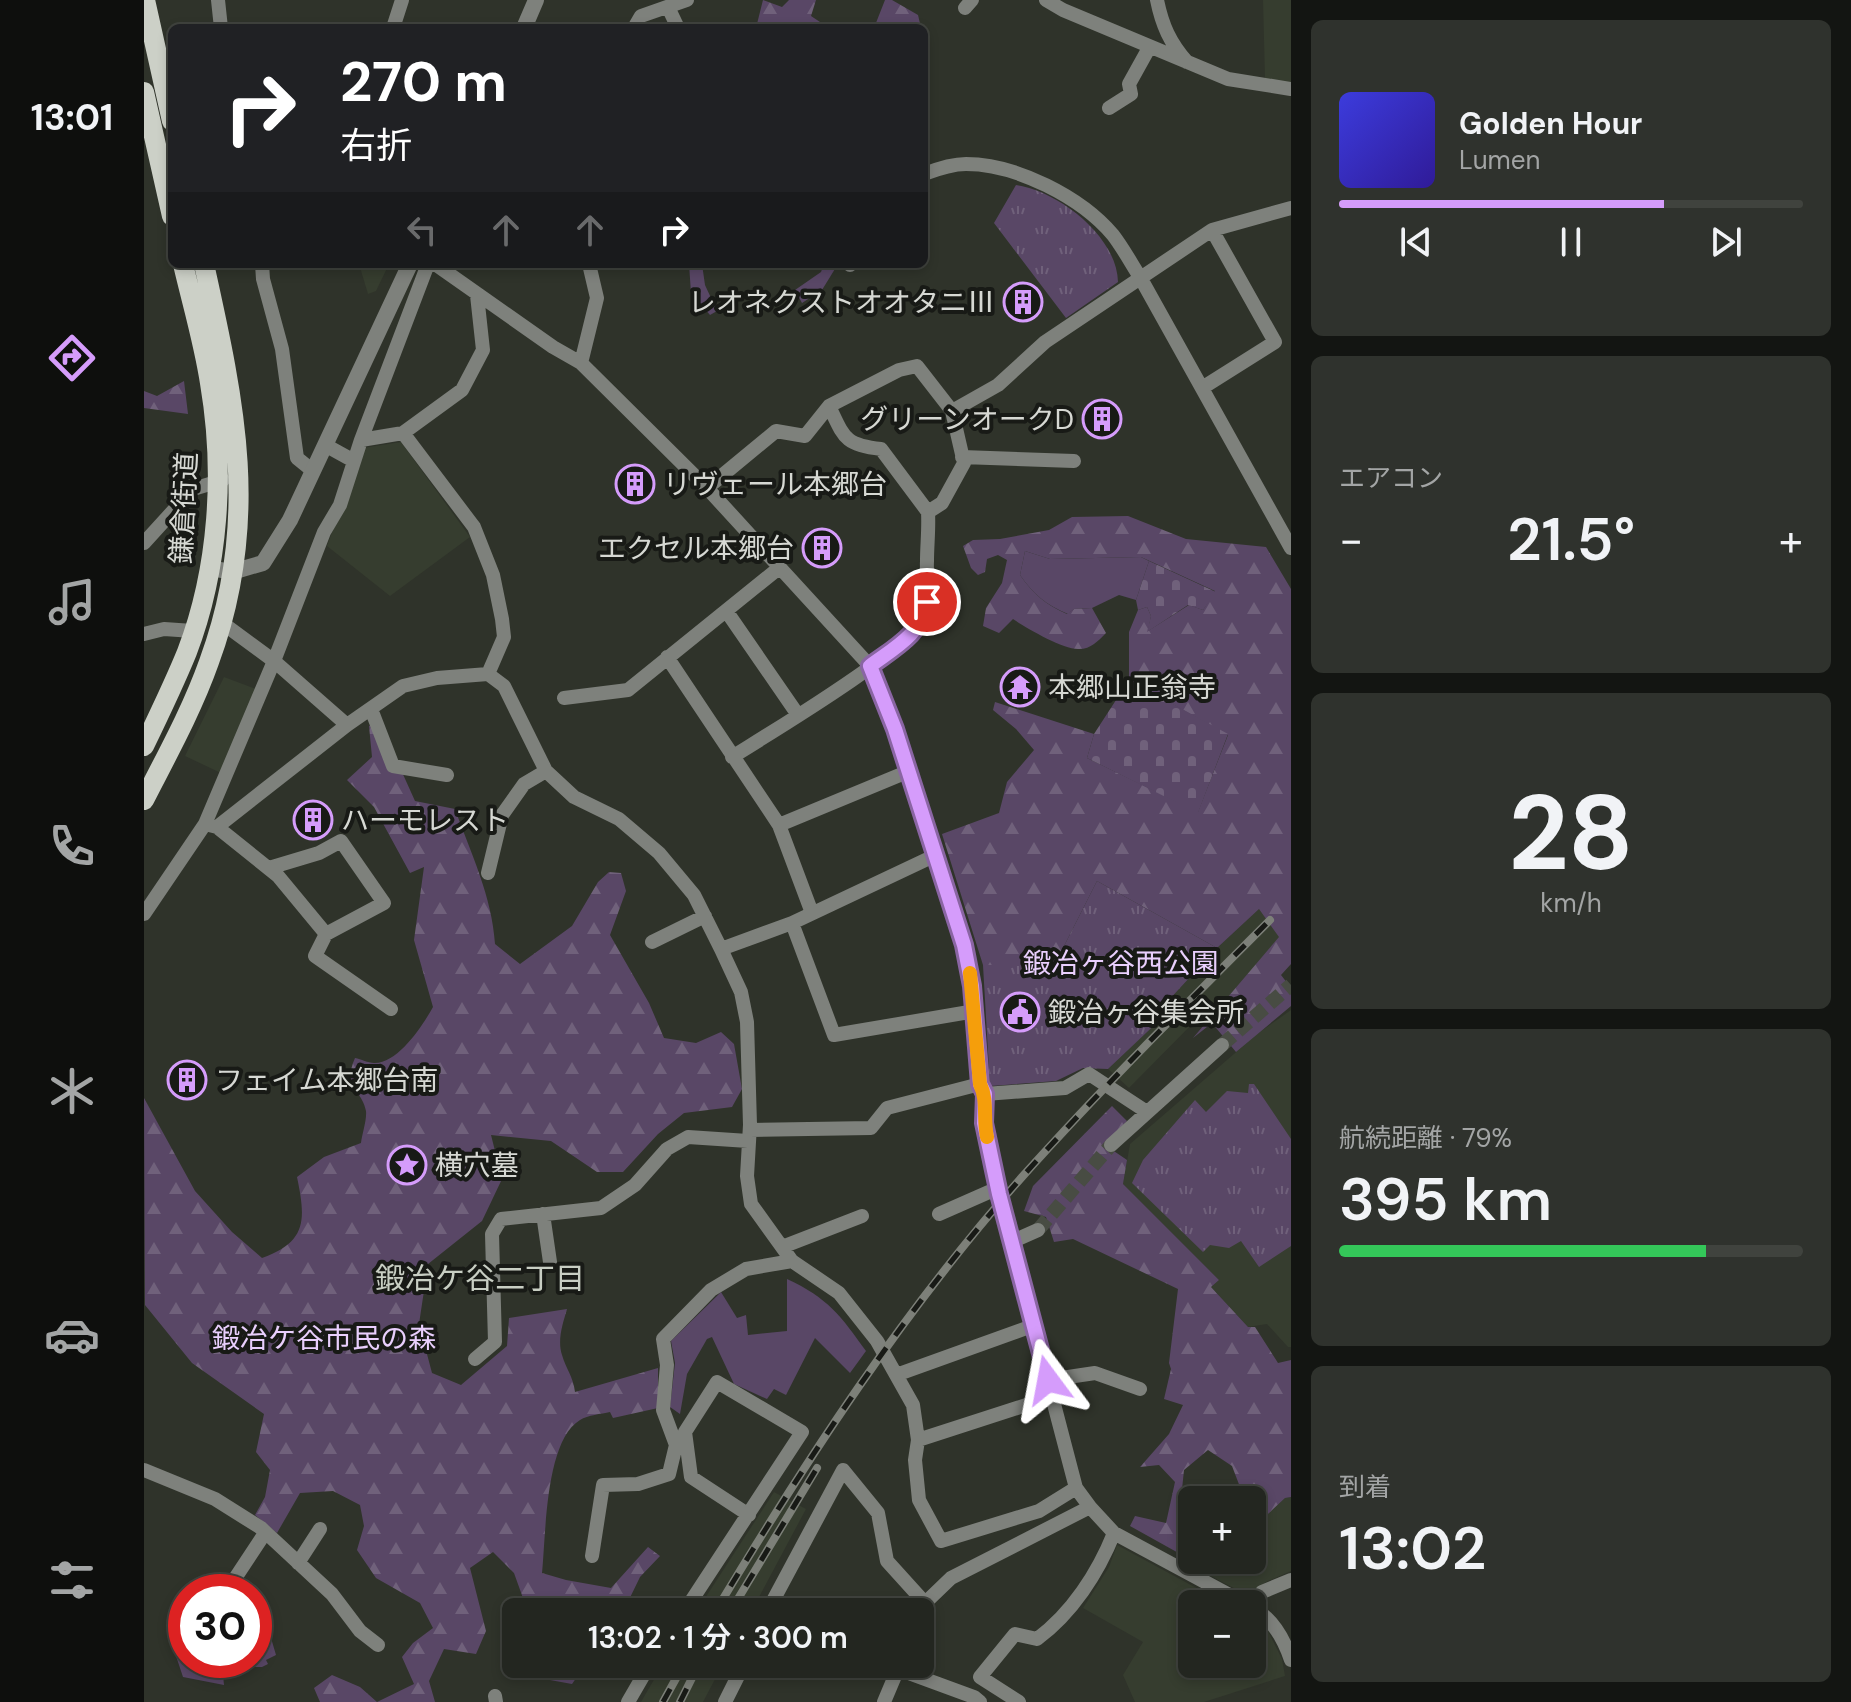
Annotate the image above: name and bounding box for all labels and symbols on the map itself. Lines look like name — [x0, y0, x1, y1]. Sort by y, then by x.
building icon: レオネクストオオタニⅢ — [1002, 281, 1044, 323]
place label: レオネクストオオタニⅢ — [688, 284, 995, 321]
building icon: グリーンオークD — [1081, 398, 1123, 440]
place label: グリーンオークD — [860, 401, 1074, 438]
street label: 鎌倉街道 — [163, 451, 205, 565]
building icon: リヴェール本郷台 — [614, 463, 656, 505]
place label: リヴェール本郷台 — [663, 466, 887, 503]
building icon: エクセル本郷台 — [801, 527, 843, 569]
place label: エクセル本郷台 — [598, 530, 794, 567]
pin — [893, 568, 961, 636]
temple icon: 本郷山正翁寺 — [999, 666, 1041, 708]
place label: 本郷山正翁寺 — [1048, 669, 1216, 706]
building icon: ハーモレスト — [292, 799, 334, 841]
place label: ハーモレスト — [341, 802, 509, 839]
park label: 鍛冶ヶ谷西公園 — [1023, 945, 1219, 982]
public building icon: 鍛冶ヶ谷集会所 — [999, 991, 1041, 1033]
place label: 鍛冶ヶ谷集会所 — [1048, 994, 1244, 1031]
building icon: フェイム本郷台南 — [166, 1059, 208, 1101]
place label: フェイム本郷台南 — [215, 1062, 438, 1099]
place icon: 横穴墓 — [386, 1144, 428, 1186]
place label: 横穴墓 — [435, 1147, 519, 1184]
district label: 鍛冶ケ谷二丁目 — [375, 1259, 585, 1298]
park label: 鍛冶ケ谷市民の森 — [212, 1320, 436, 1357]
position arrow — [1006, 1338, 1090, 1422]
speed limit sign: 30 — [168, 1574, 272, 1678]

